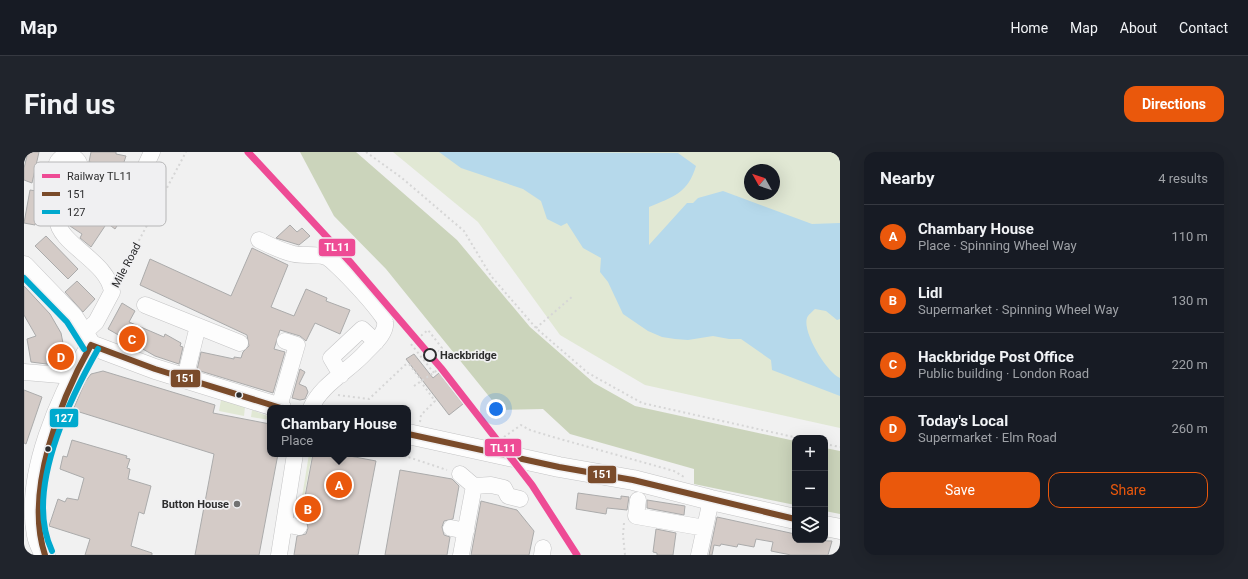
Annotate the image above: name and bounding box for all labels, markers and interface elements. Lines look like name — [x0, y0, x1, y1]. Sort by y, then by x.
text: Map — [20, 16, 58, 39]
text: Home — [1010, 20, 1048, 36]
text: Map — [1070, 20, 1098, 36]
text: About — [1120, 20, 1157, 36]
text: Contact — [1179, 20, 1228, 36]
button: Directions — [1124, 86, 1224, 122]
text: Find us — [24, 88, 115, 121]
legend — [34, 162, 166, 226]
north arrow — [744, 164, 780, 200]
text: Nearby — [880, 168, 935, 188]
text: Railway TL11 — [67, 170, 132, 183]
text: 4 results — [1158, 171, 1208, 186]
text: 151 — [67, 188, 86, 201]
text: 127 — [67, 206, 86, 219]
text: Chambary House — [918, 220, 1034, 238]
text: A — [889, 229, 897, 244]
text: 110 m — [1171, 229, 1208, 244]
line badge: TL11 — [318, 238, 356, 257]
text: Place · Spinning Wheel Way — [918, 238, 1077, 253]
street label: Mile Road — [109, 241, 144, 290]
text: TL11 — [324, 241, 350, 254]
text: Lidl — [918, 284, 943, 302]
text: B — [889, 293, 897, 308]
text: 130 m — [1171, 293, 1208, 308]
text: Supermarket · Spinning Wheel Way — [918, 302, 1119, 317]
pin: C — [119, 324, 145, 354]
pin: D — [48, 342, 74, 372]
marker: Hackbridge — [423, 348, 437, 362]
text: Hackbridge Post Office — [918, 348, 1074, 366]
place label: Hackbridge — [440, 349, 497, 362]
text: C — [889, 357, 897, 372]
text: 220 m — [1171, 357, 1208, 372]
text: Public building · London Road — [918, 366, 1089, 381]
line badge: 151 — [170, 369, 201, 388]
text: 151 — [176, 372, 194, 385]
unlabelled marker — [234, 390, 244, 400]
your location — [486, 399, 506, 419]
popup — [267, 405, 411, 457]
line badge: 127 — [49, 408, 79, 428]
text: 127 — [55, 412, 73, 425]
text: Today's Local — [918, 412, 1008, 430]
text: Chambary House — [281, 415, 397, 433]
text: D — [889, 421, 897, 436]
text: 260 m — [1171, 421, 1208, 436]
text: Supermarket · Elm Road — [918, 430, 1057, 445]
text: Place — [281, 433, 313, 448]
map controls — [792, 435, 828, 543]
button: + — [792, 435, 828, 471]
line badge: TL11 — [484, 438, 522, 457]
text: TL11 — [490, 442, 516, 455]
unlabelled marker — [43, 444, 53, 454]
line badge: 151 — [587, 465, 617, 484]
text: 151 — [593, 468, 611, 481]
pin: A — [326, 470, 352, 500]
button: − — [792, 471, 828, 507]
button: Save — [880, 472, 1040, 508]
button: Share — [1048, 472, 1208, 508]
pin: B — [295, 494, 321, 524]
place label: Button House — [162, 498, 229, 511]
marker: Button House — [232, 499, 242, 509]
button: layers — [792, 507, 828, 543]

